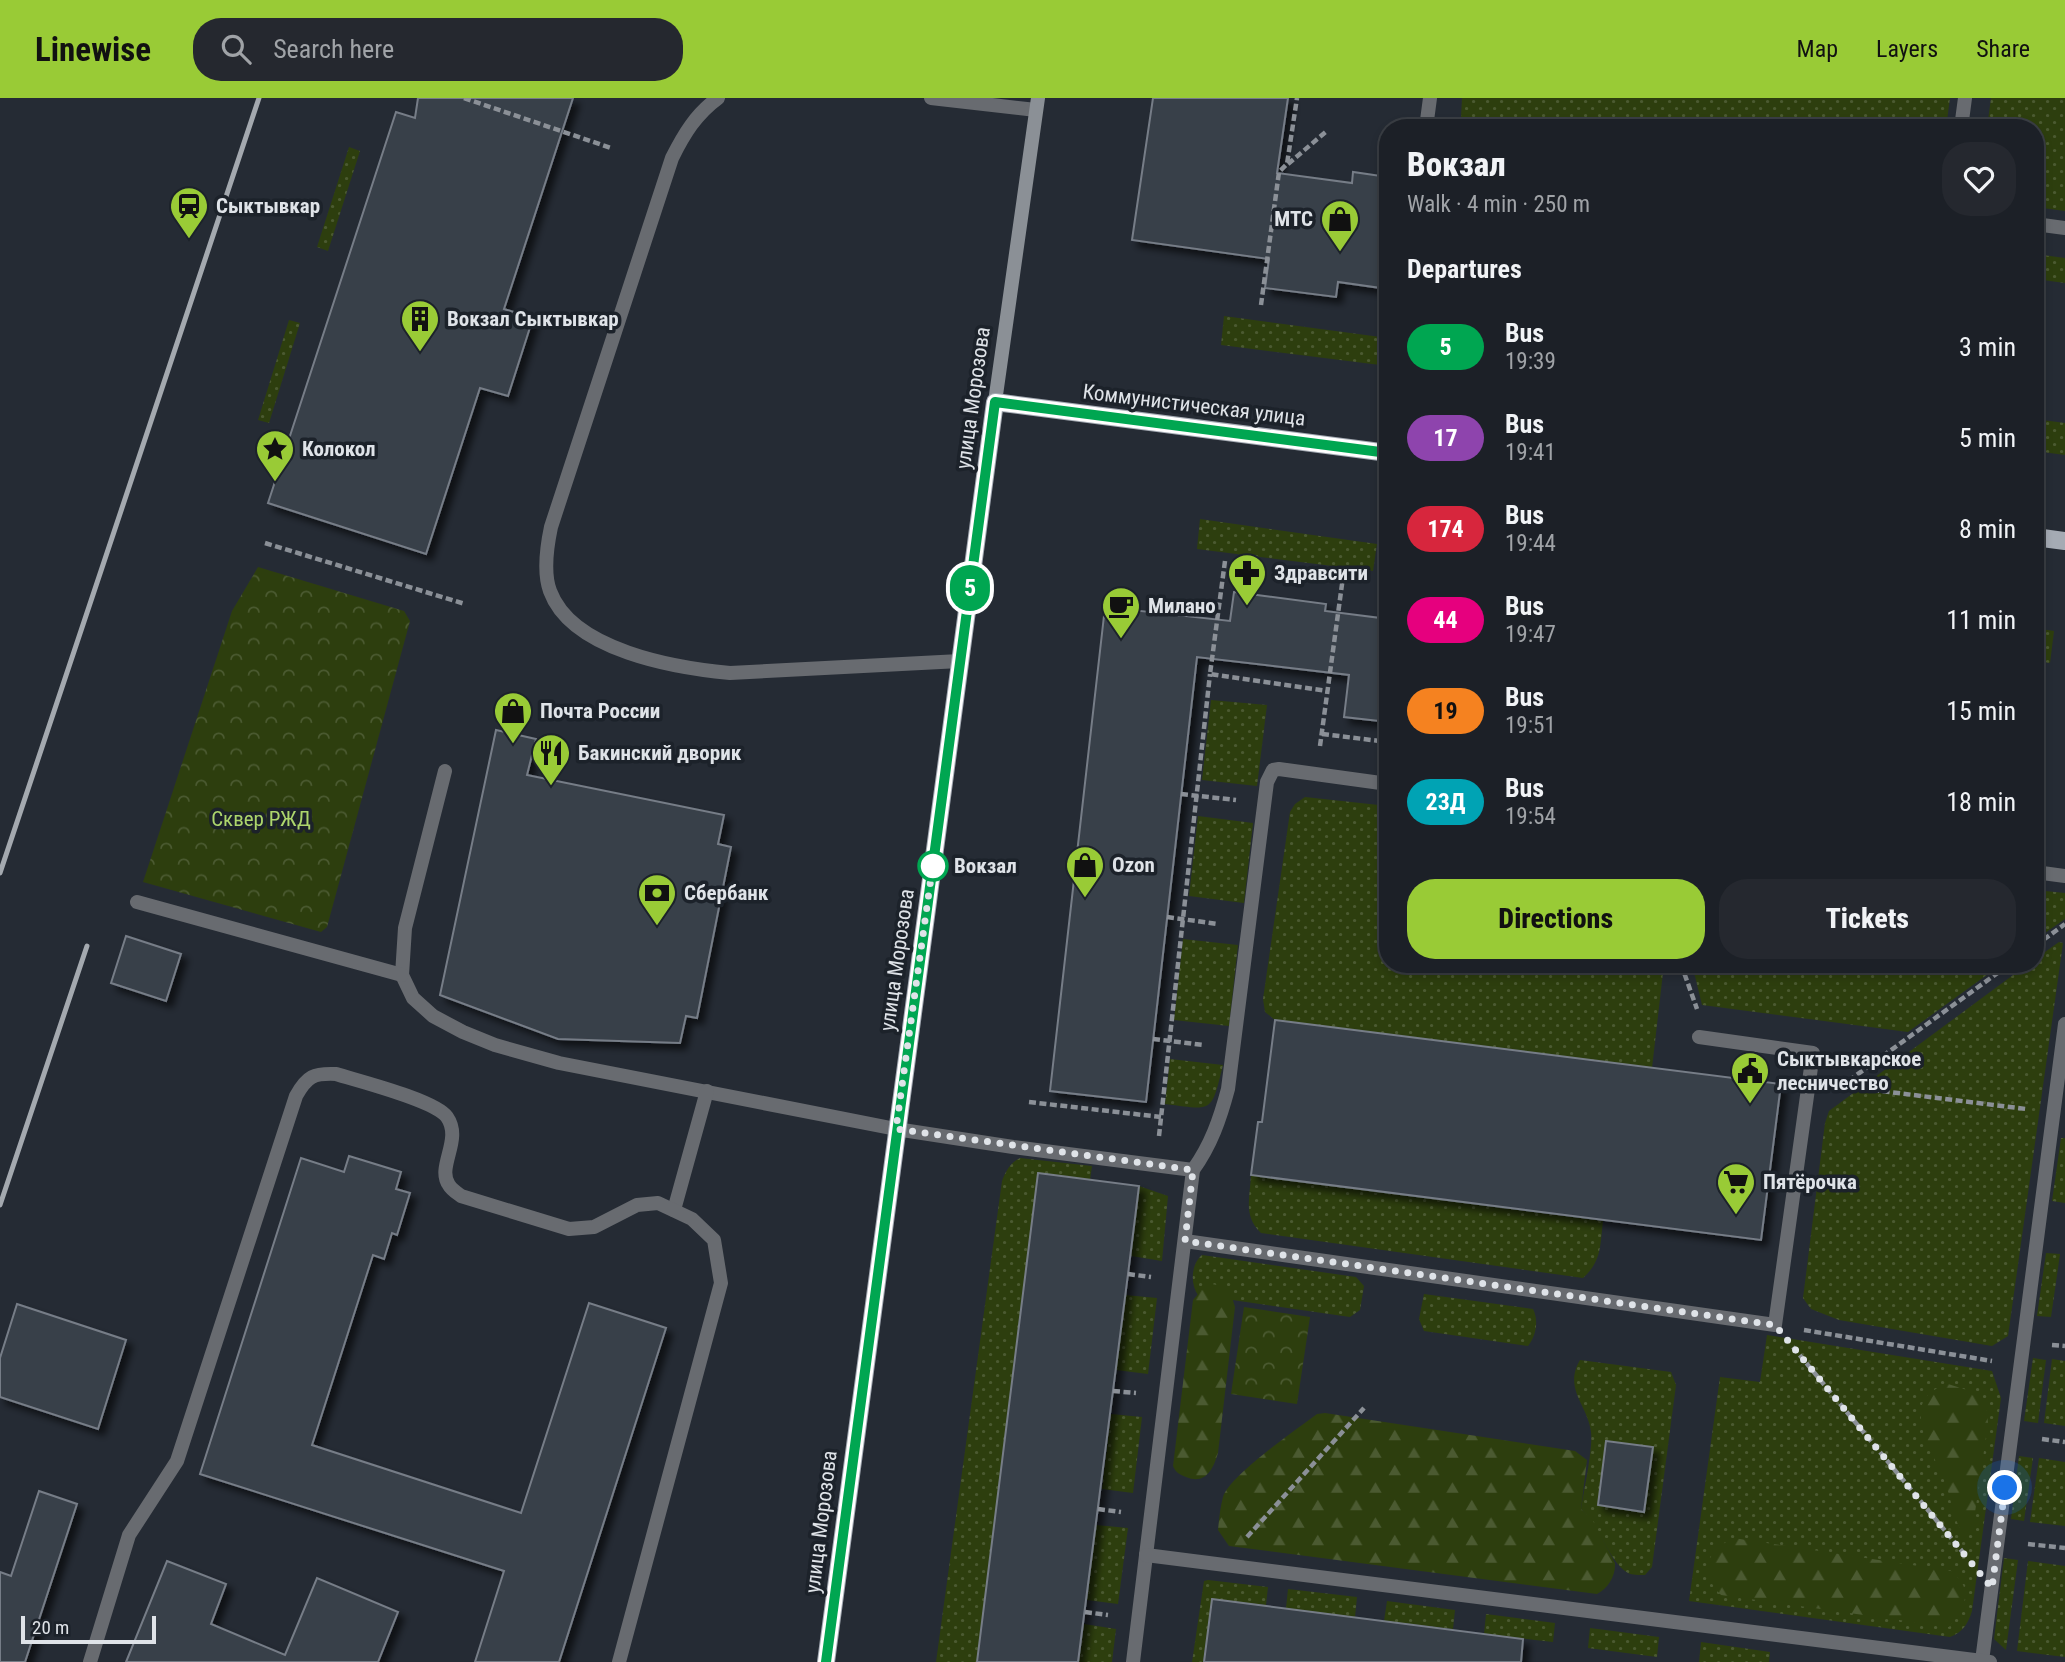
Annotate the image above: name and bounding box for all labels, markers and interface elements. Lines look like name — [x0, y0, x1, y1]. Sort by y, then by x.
search box — [193, 18, 683, 81]
text: Linewise — [35, 30, 151, 69]
icon: search — [217, 30, 255, 68]
text: Search here — [273, 34, 394, 64]
text: Map — [1797, 35, 1838, 63]
text: Layers — [1876, 35, 1938, 63]
text: Share — [1976, 35, 2030, 63]
button: heart — [1942, 142, 2016, 216]
text: Вокзал — [1407, 145, 1506, 184]
station icon: Сыктывкар — [168, 185, 210, 240]
text: Walk · 4 min · 250 m — [1407, 191, 1590, 218]
place label: Сыктывкар — [216, 194, 320, 218]
shop icon: МТС — [1319, 198, 1361, 253]
place label: МТС — [1274, 207, 1313, 231]
text: Departures — [1407, 254, 1522, 284]
building icon: Вокзал Сыктывкар — [399, 298, 441, 353]
place label: Вокзал Сыктывкар — [447, 307, 619, 331]
text: Bus — [1505, 318, 1544, 348]
street label: улица Морозова — [951, 325, 995, 471]
text: 3 min — [1959, 332, 2016, 362]
text: 5 — [1439, 333, 1452, 361]
text: 19:39 — [1505, 348, 1556, 375]
street label: Коммунистическая улица — [1081, 379, 1307, 431]
text: Bus — [1505, 409, 1544, 439]
text: 5 min — [1959, 423, 2016, 453]
text: 17 — [1433, 424, 1458, 452]
place icon: Колокол — [254, 428, 296, 483]
place label: Колокол — [302, 437, 376, 461]
text: 19:41 — [1505, 439, 1556, 466]
text: Bus — [1505, 500, 1544, 530]
text: 8 min — [1959, 514, 2016, 544]
text: 174 — [1427, 515, 1464, 543]
text: 19:44 — [1505, 530, 1556, 557]
pharmacy icon: Здравсити — [1226, 552, 1268, 607]
place label: Здравсити — [1274, 561, 1368, 585]
line badge: 5 — [947, 565, 993, 611]
text: 5 — [964, 574, 976, 602]
cafe icon: Милано — [1100, 585, 1142, 640]
text: Bus — [1505, 591, 1544, 621]
place label: Милано — [1148, 594, 1216, 618]
text: 11 min — [1946, 605, 2016, 635]
text: 44 — [1433, 606, 1458, 634]
text: 19:47 — [1505, 621, 1556, 648]
text: Bus — [1505, 682, 1544, 712]
shop icon: Почта России — [492, 690, 534, 745]
text: 15 min — [1946, 696, 2016, 726]
text: 19 — [1433, 697, 1458, 725]
place label: Почта России — [540, 699, 660, 723]
text: 19:51 — [1505, 712, 1556, 739]
restaurant icon: Бакинский дворик — [530, 732, 572, 787]
place label: Бакинский дворик — [578, 741, 742, 765]
text: Bus — [1505, 773, 1544, 803]
text: 18 min — [1946, 787, 2016, 817]
text: 23Д — [1426, 788, 1466, 816]
text: 19:54 — [1505, 803, 1556, 830]
park label: Сквер РЖД — [211, 807, 311, 831]
shop icon: Ozon — [1064, 844, 1106, 899]
marker: Вокзал — [918, 851, 948, 881]
place label: Ozon — [1112, 853, 1155, 877]
place label: Вокзал — [954, 854, 1017, 878]
bank icon: Сбербанк — [636, 872, 678, 927]
button: Directions — [1407, 879, 1705, 959]
button: Tickets — [1719, 879, 2016, 959]
place label: Сбербанк — [684, 881, 769, 905]
street label: улица Морозова — [875, 887, 919, 1033]
place label: Сыктывкарское лесничество — [1777, 1047, 1921, 1095]
public building icon: Сыктывкарское лесничество — [1729, 1050, 1771, 1105]
supermarket icon: Пятёрочка — [1715, 1161, 1757, 1216]
place label: Пятёрочка — [1763, 1170, 1857, 1194]
street label: улица Морозова — [800, 1449, 842, 1595]
your location — [1987, 1470, 2022, 1505]
scale bar — [21, 1613, 156, 1645]
text: 20 m — [32, 1616, 69, 1639]

